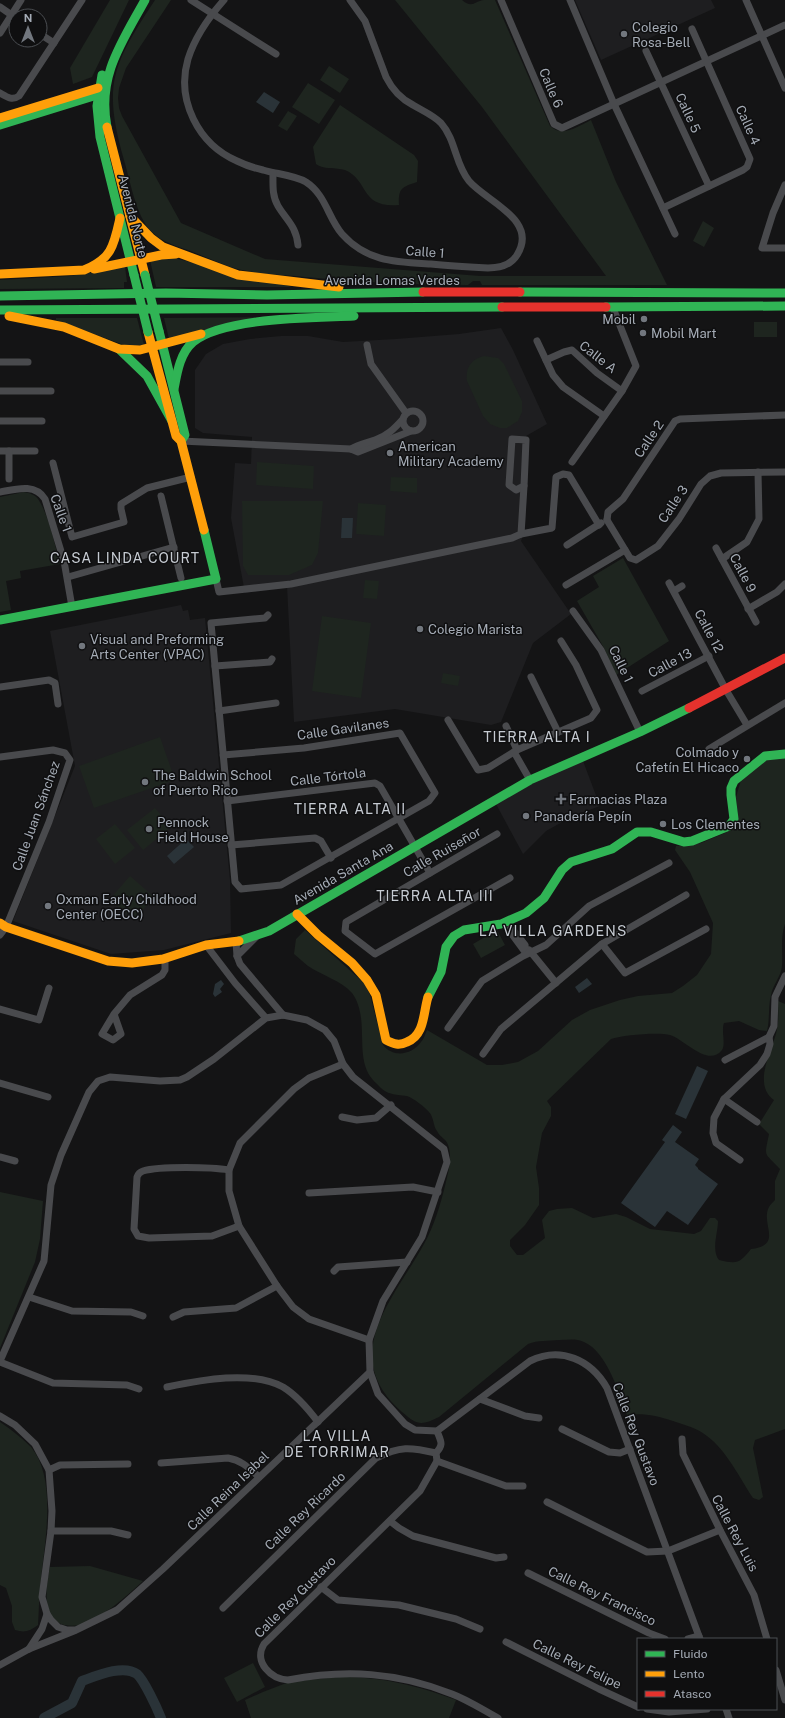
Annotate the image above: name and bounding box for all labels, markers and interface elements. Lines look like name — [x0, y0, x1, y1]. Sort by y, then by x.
north arrow — [8, 8, 48, 48]
text: N — [24, 12, 32, 24]
place label: Colegio Rosa-Bell — [632, 20, 690, 50]
marker: Colegio Rosa-Bell — [619, 29, 629, 39]
street label: Calle 6 — [536, 66, 566, 110]
street label: Calle 5 — [672, 91, 704, 135]
street label: Calle 4 — [733, 103, 763, 147]
street label: Avenida Norte — [115, 173, 151, 259]
street label: Calle 1 — [405, 243, 445, 261]
street label: Avenida Lomas Verdes — [324, 273, 460, 288]
place label: Mobil — [602, 312, 636, 327]
marker: Mobil — [639, 314, 649, 324]
place label: Mobil Mart — [651, 326, 717, 341]
marker: Mobil Mart — [638, 328, 648, 338]
street label: Calle A — [576, 338, 620, 376]
street label: Calle 2 — [631, 417, 667, 460]
place label: American Military Academy — [398, 439, 504, 469]
marker: American Military Academy — [385, 448, 395, 458]
street label: Calle 3 — [655, 482, 691, 526]
street label: Calle 1 — [47, 492, 75, 534]
district label: CASA LINDA COURT — [50, 550, 200, 566]
street label: Calle 9 — [727, 551, 759, 595]
street label: Calle 12 — [691, 607, 727, 655]
place label: Colegio Marista — [428, 622, 523, 637]
marker: Colegio Marista — [415, 624, 425, 634]
place label: Visual and Preforming Arts Center (VPAC) — [90, 632, 224, 662]
marker: Visual and Preforming Arts Center (VPAC) — [77, 641, 87, 651]
street label: Calle 1 — [606, 643, 636, 685]
street label: Calle 13 — [646, 645, 694, 681]
street label: Calle Gavilanes — [296, 715, 390, 743]
district label: TIERRA ALTA I — [483, 729, 591, 745]
place label: Colmado y Cafetín El Hicaco — [635, 745, 739, 775]
marker: Colmado y Cafetín El Hicaco — [742, 754, 752, 764]
street label: Calle Juan Sánchez — [9, 759, 63, 873]
street label: Calle Tórtola — [289, 765, 367, 789]
place label: The Baldwin School of Puerto Rico — [153, 768, 272, 798]
marker: The Baldwin School of Puerto Rico — [140, 777, 150, 787]
place label: Farmacias Plaza — [569, 792, 667, 807]
marker: Farmacias Plaza — [556, 794, 566, 804]
district label: TIERRA ALTA II — [294, 801, 406, 817]
place label: Panadería Pepín — [534, 809, 632, 824]
marker: Panadería Pepín — [521, 811, 531, 821]
place label: Pennock Field House — [157, 815, 229, 845]
place label: Los Clementes — [671, 817, 760, 832]
marker: Los Clementes — [658, 819, 668, 829]
marker: Pennock Field House — [144, 824, 154, 834]
street label: Calle Ruiseñor — [400, 824, 484, 880]
street label: Avenida Santa Ana — [290, 838, 396, 908]
district label: TIERRA ALTA III — [376, 888, 494, 904]
place label: Oxman Early Childhood Center (OECC) — [56, 892, 197, 922]
marker: Oxman Early Childhood Center (OECC) — [43, 901, 53, 911]
district label: LA VILLA GARDENS — [479, 923, 627, 939]
street label: Calle Rey Gustavo — [609, 1380, 663, 1488]
district label: LA VILLA DE TORRIMAR — [284, 1428, 390, 1460]
street label: Calle Reina Isabel — [184, 1448, 272, 1534]
street label: Calle Rey Ricardo — [262, 1469, 348, 1553]
street label: Calle Rey Luis — [708, 1492, 762, 1574]
street label: Calle Rey Gustavo — [251, 1553, 339, 1641]
street label: Calle Rey Francisco — [546, 1563, 658, 1629]
street label: Calle Rey Felipe — [530, 1636, 624, 1692]
legend — [637, 1638, 777, 1710]
text: Fluido — [673, 1647, 708, 1661]
text: Lento — [673, 1667, 705, 1681]
text: Atasco — [673, 1687, 712, 1701]

